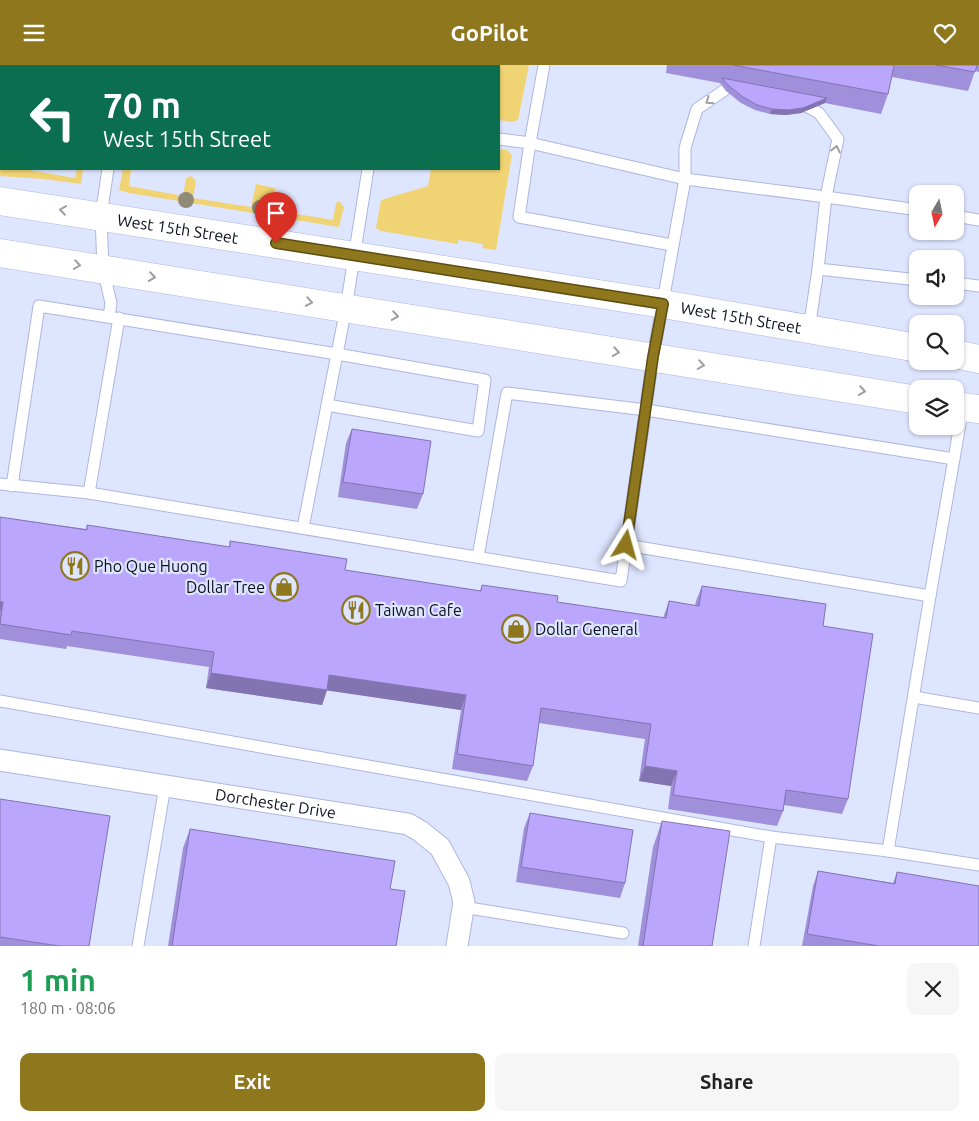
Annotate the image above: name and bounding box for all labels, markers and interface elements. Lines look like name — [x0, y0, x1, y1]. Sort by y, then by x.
icon: menu — [20, 19, 48, 47]
icon: heart — [931, 19, 959, 47]
text: GoPilot — [451, 20, 528, 45]
icon: left — [20, 85, 85, 150]
text: 70 m — [103, 85, 181, 125]
one-way arrow — [705, 95, 715, 104]
text: West 15th Street — [103, 126, 271, 151]
one-way arrow — [831, 145, 841, 154]
north arrow — [909, 185, 964, 240]
map controls — [909, 185, 964, 435]
pin — [255, 192, 297, 243]
icon: arrive — [262, 199, 290, 227]
one-way arrow — [59, 205, 67, 216]
street label: West 15th Street — [116, 210, 240, 247]
button: sound — [909, 250, 964, 305]
one-way arrow — [72, 259, 81, 269]
one-way arrow — [147, 271, 156, 281]
one-way arrow — [304, 296, 313, 306]
street label: West 15th Street — [679, 298, 803, 337]
one-way arrow — [390, 311, 399, 321]
button: search — [909, 315, 964, 370]
one-way arrow — [612, 346, 621, 356]
one-way arrow — [697, 360, 706, 370]
button: layers — [909, 380, 964, 435]
one-way arrow — [857, 385, 866, 395]
position arrow — [599, 518, 651, 570]
restaurant icon: Pho Que Huong — [60, 551, 90, 581]
place label: Pho Que Huong — [94, 557, 208, 575]
shop icon: Dollar Tree — [269, 572, 299, 602]
place label: Dollar Tree — [186, 578, 265, 596]
restaurant icon: Taiwan Cafe — [341, 595, 371, 625]
place label: Taiwan Cafe — [375, 601, 462, 619]
shop icon: Dollar General — [501, 614, 531, 644]
place label: Dollar General — [535, 620, 638, 638]
street label: Dorchester Drive — [214, 785, 337, 822]
text: 1 min — [20, 963, 96, 997]
button: close — [907, 963, 959, 1015]
text: 180 m · 08:06 — [20, 999, 116, 1017]
button: Exit — [20, 1053, 485, 1111]
button: Share — [495, 1053, 959, 1111]

